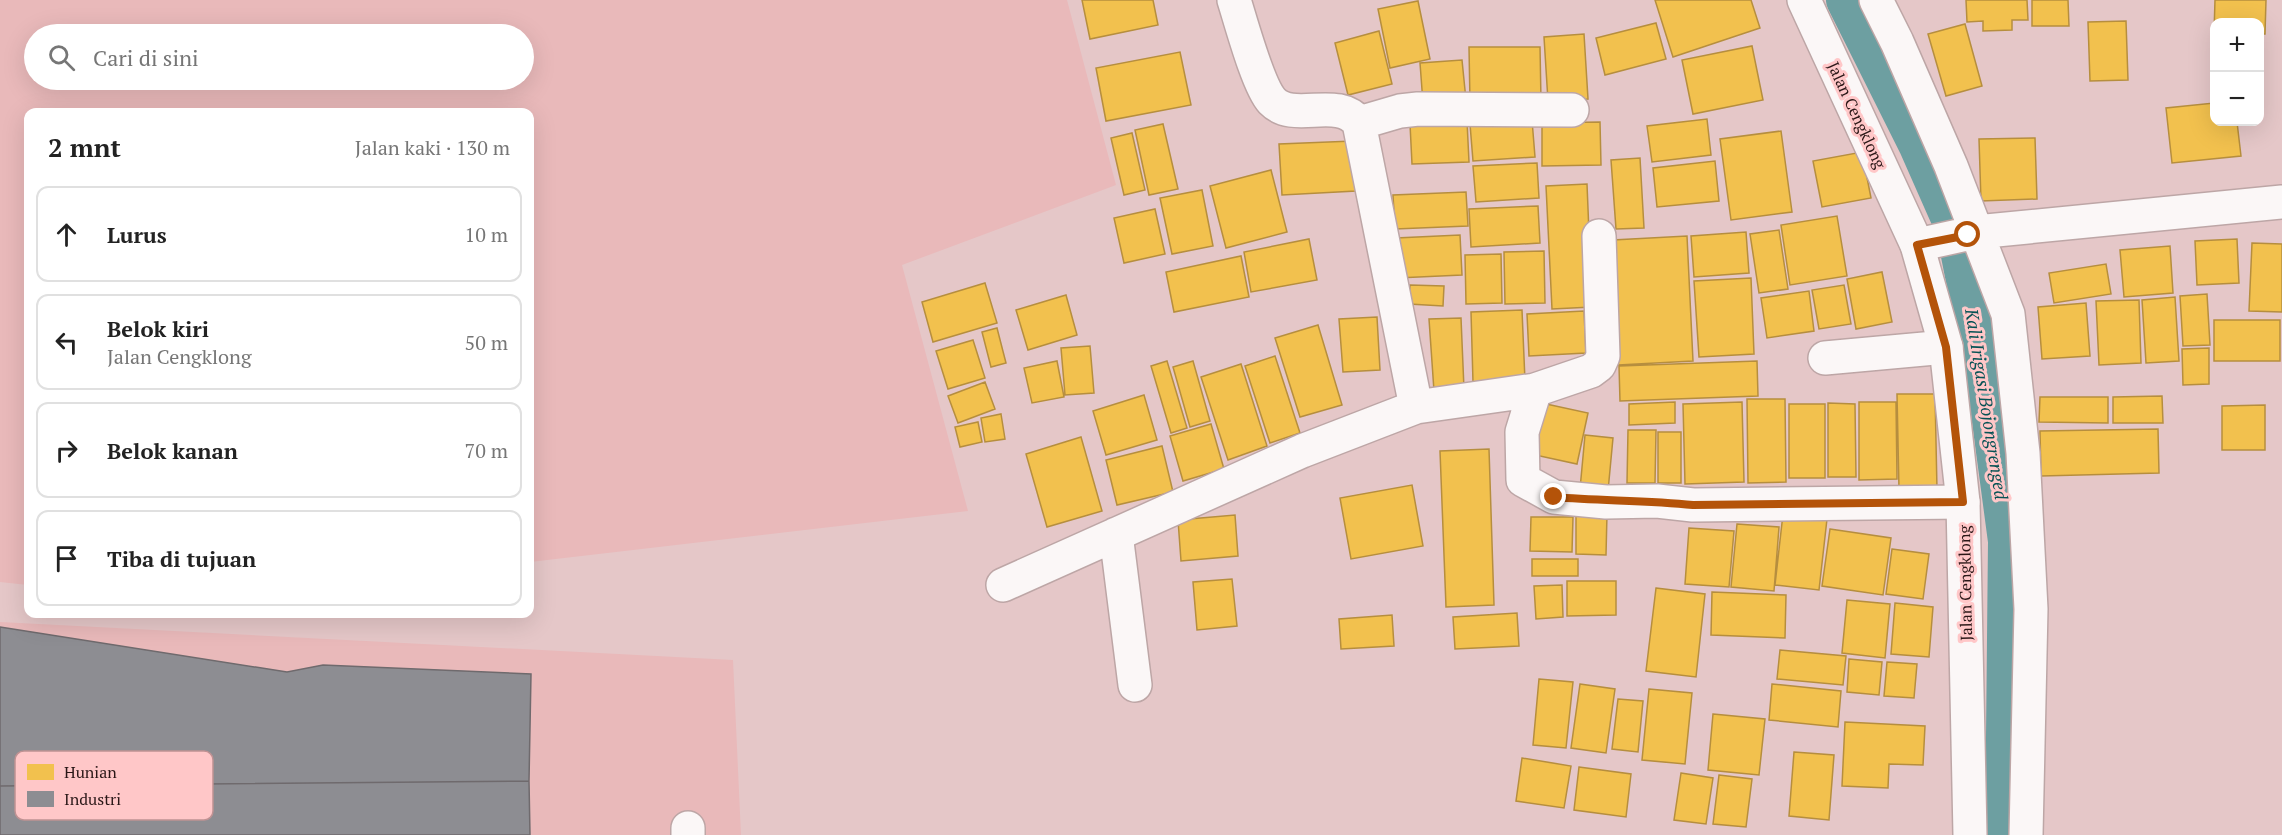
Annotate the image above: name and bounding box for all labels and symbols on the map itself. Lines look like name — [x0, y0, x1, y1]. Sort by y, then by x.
street label: Jalan Cengklong — [1823, 58, 1892, 173]
route start — [1954, 221, 1980, 247]
water label: Kali Irigasi Bojongrenged — [1960, 306, 2014, 502]
route end — [1540, 483, 1566, 509]
street label: Jalan Cengklong — [1953, 524, 1977, 641]
legend — [15, 751, 213, 820]
text: Hunian — [64, 761, 117, 783]
text: Industri — [64, 788, 121, 810]

